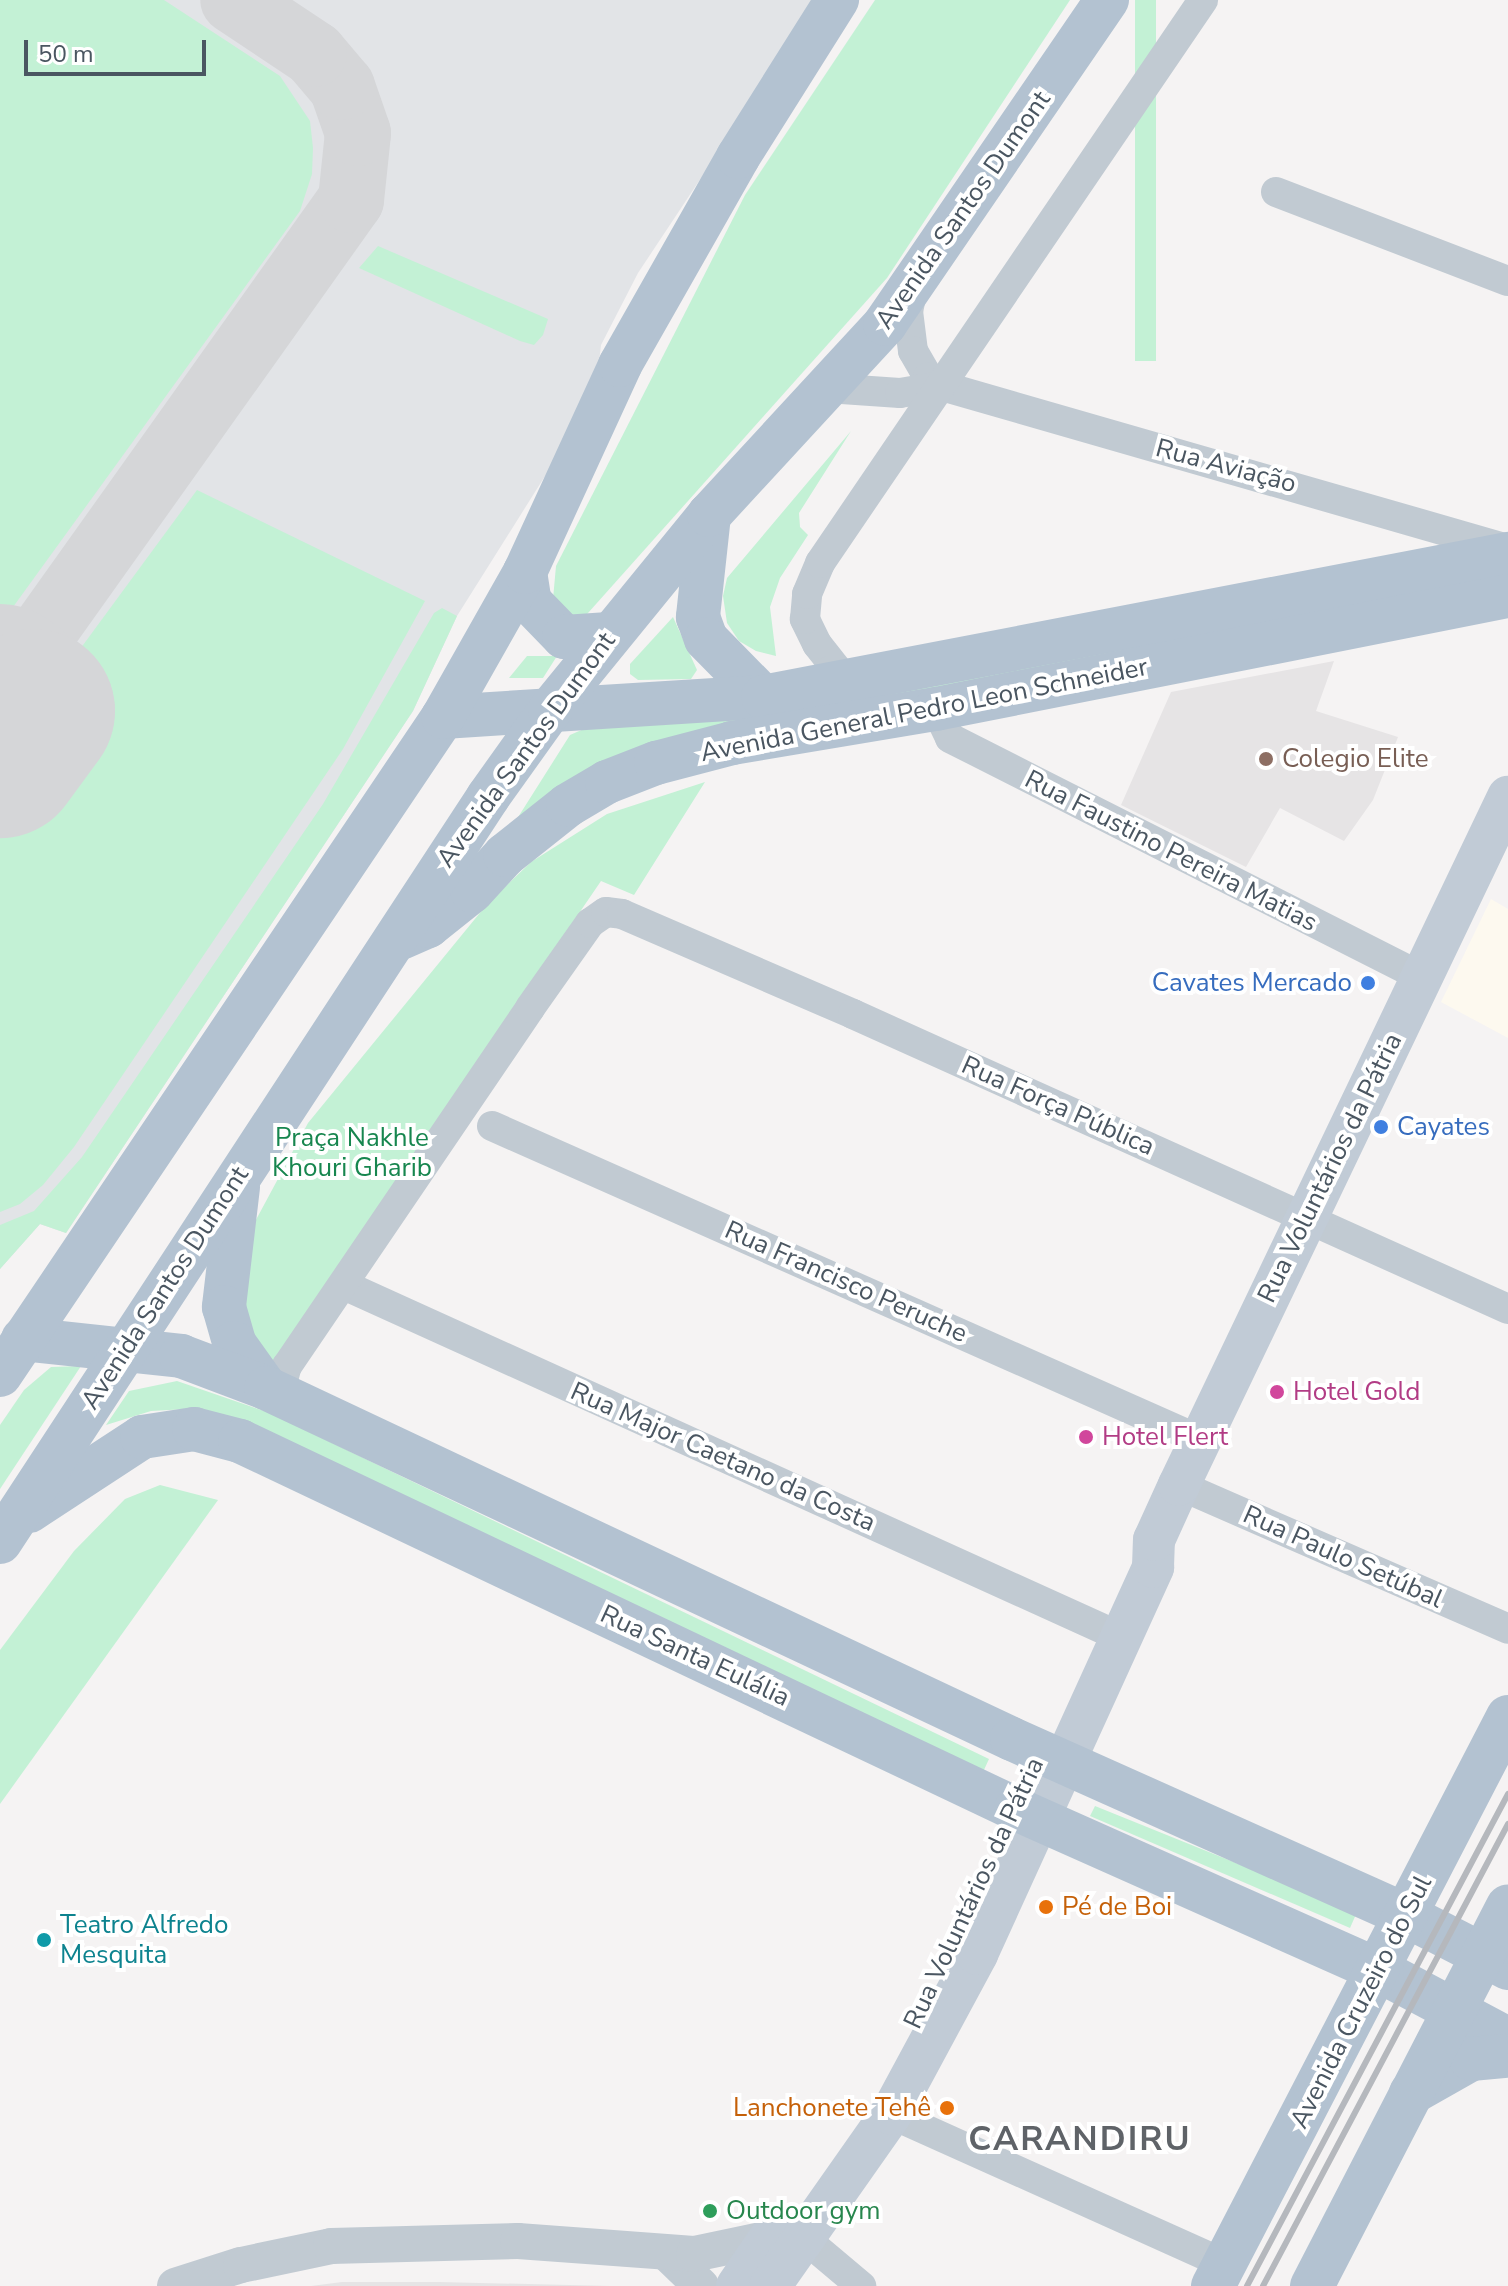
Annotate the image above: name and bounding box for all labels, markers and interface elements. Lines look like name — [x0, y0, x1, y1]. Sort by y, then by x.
scale bar — [28, 24, 210, 74]
text: 50 m — [38, 38, 94, 70]
street label: Avenida Santos Dumont — [869, 85, 1057, 335]
street label: Rua Aviação — [1152, 432, 1300, 500]
street label: Avenida Santos Dumont — [430, 626, 622, 874]
street label: Avenida General Pedro Leon Schneider — [698, 651, 1150, 769]
place label: Colegio Elite — [1282, 743, 1429, 775]
marker: Colegio Elite — [1257, 750, 1275, 768]
street label: Rua Faustino Pereira Matias — [1020, 764, 1322, 938]
place label: Cavates Mercado — [1152, 967, 1352, 999]
marker: Cavates Mercado — [1359, 974, 1377, 992]
street label: Rua Voluntários da Pátria — [1251, 1028, 1409, 1308]
street label: Rua Força Pública — [957, 1050, 1159, 1162]
place label: Cayates — [1397, 1111, 1490, 1143]
marker: Cayates — [1372, 1118, 1390, 1136]
park label: Praça Nakhle Khouri Gharib — [272, 1122, 432, 1184]
street label: Avenida Santos Dumont — [75, 1161, 255, 1415]
street label: Rua Francisco Peruche — [720, 1214, 972, 1350]
street label: Rua Major Caetano da Costa — [566, 1376, 880, 1538]
place label: Hotel Gold — [1293, 1376, 1420, 1408]
marker: Hotel Gold — [1268, 1383, 1286, 1401]
place label: Hotel Flert — [1102, 1421, 1228, 1453]
marker: Hotel Flert — [1077, 1428, 1095, 1446]
street label: Rua Paulo Setúbal — [1238, 1499, 1448, 1615]
street label: Rua Santa Eulália — [595, 1598, 795, 1714]
street label: Rua Voluntários da Pátria — [897, 1752, 1051, 2034]
street label: Avenida Cruzeiro do Sul — [1284, 1870, 1438, 2134]
place label: Pé de Boi — [1062, 1891, 1172, 1923]
marker: Pé de Boi — [1037, 1898, 1055, 1916]
place label: Teatro Alfredo Mesquita — [60, 1909, 228, 1970]
marker: Teatro Alfredo Mesquita — [35, 1931, 53, 1949]
place label: Lanchonete Tehê — [733, 2092, 931, 2124]
marker: Lanchonete Tehê — [938, 2099, 956, 2117]
district label: CARANDIRU — [968, 2120, 1192, 2160]
place label: Outdoor gym — [726, 2195, 880, 2227]
marker: Outdoor gym — [701, 2202, 719, 2220]

